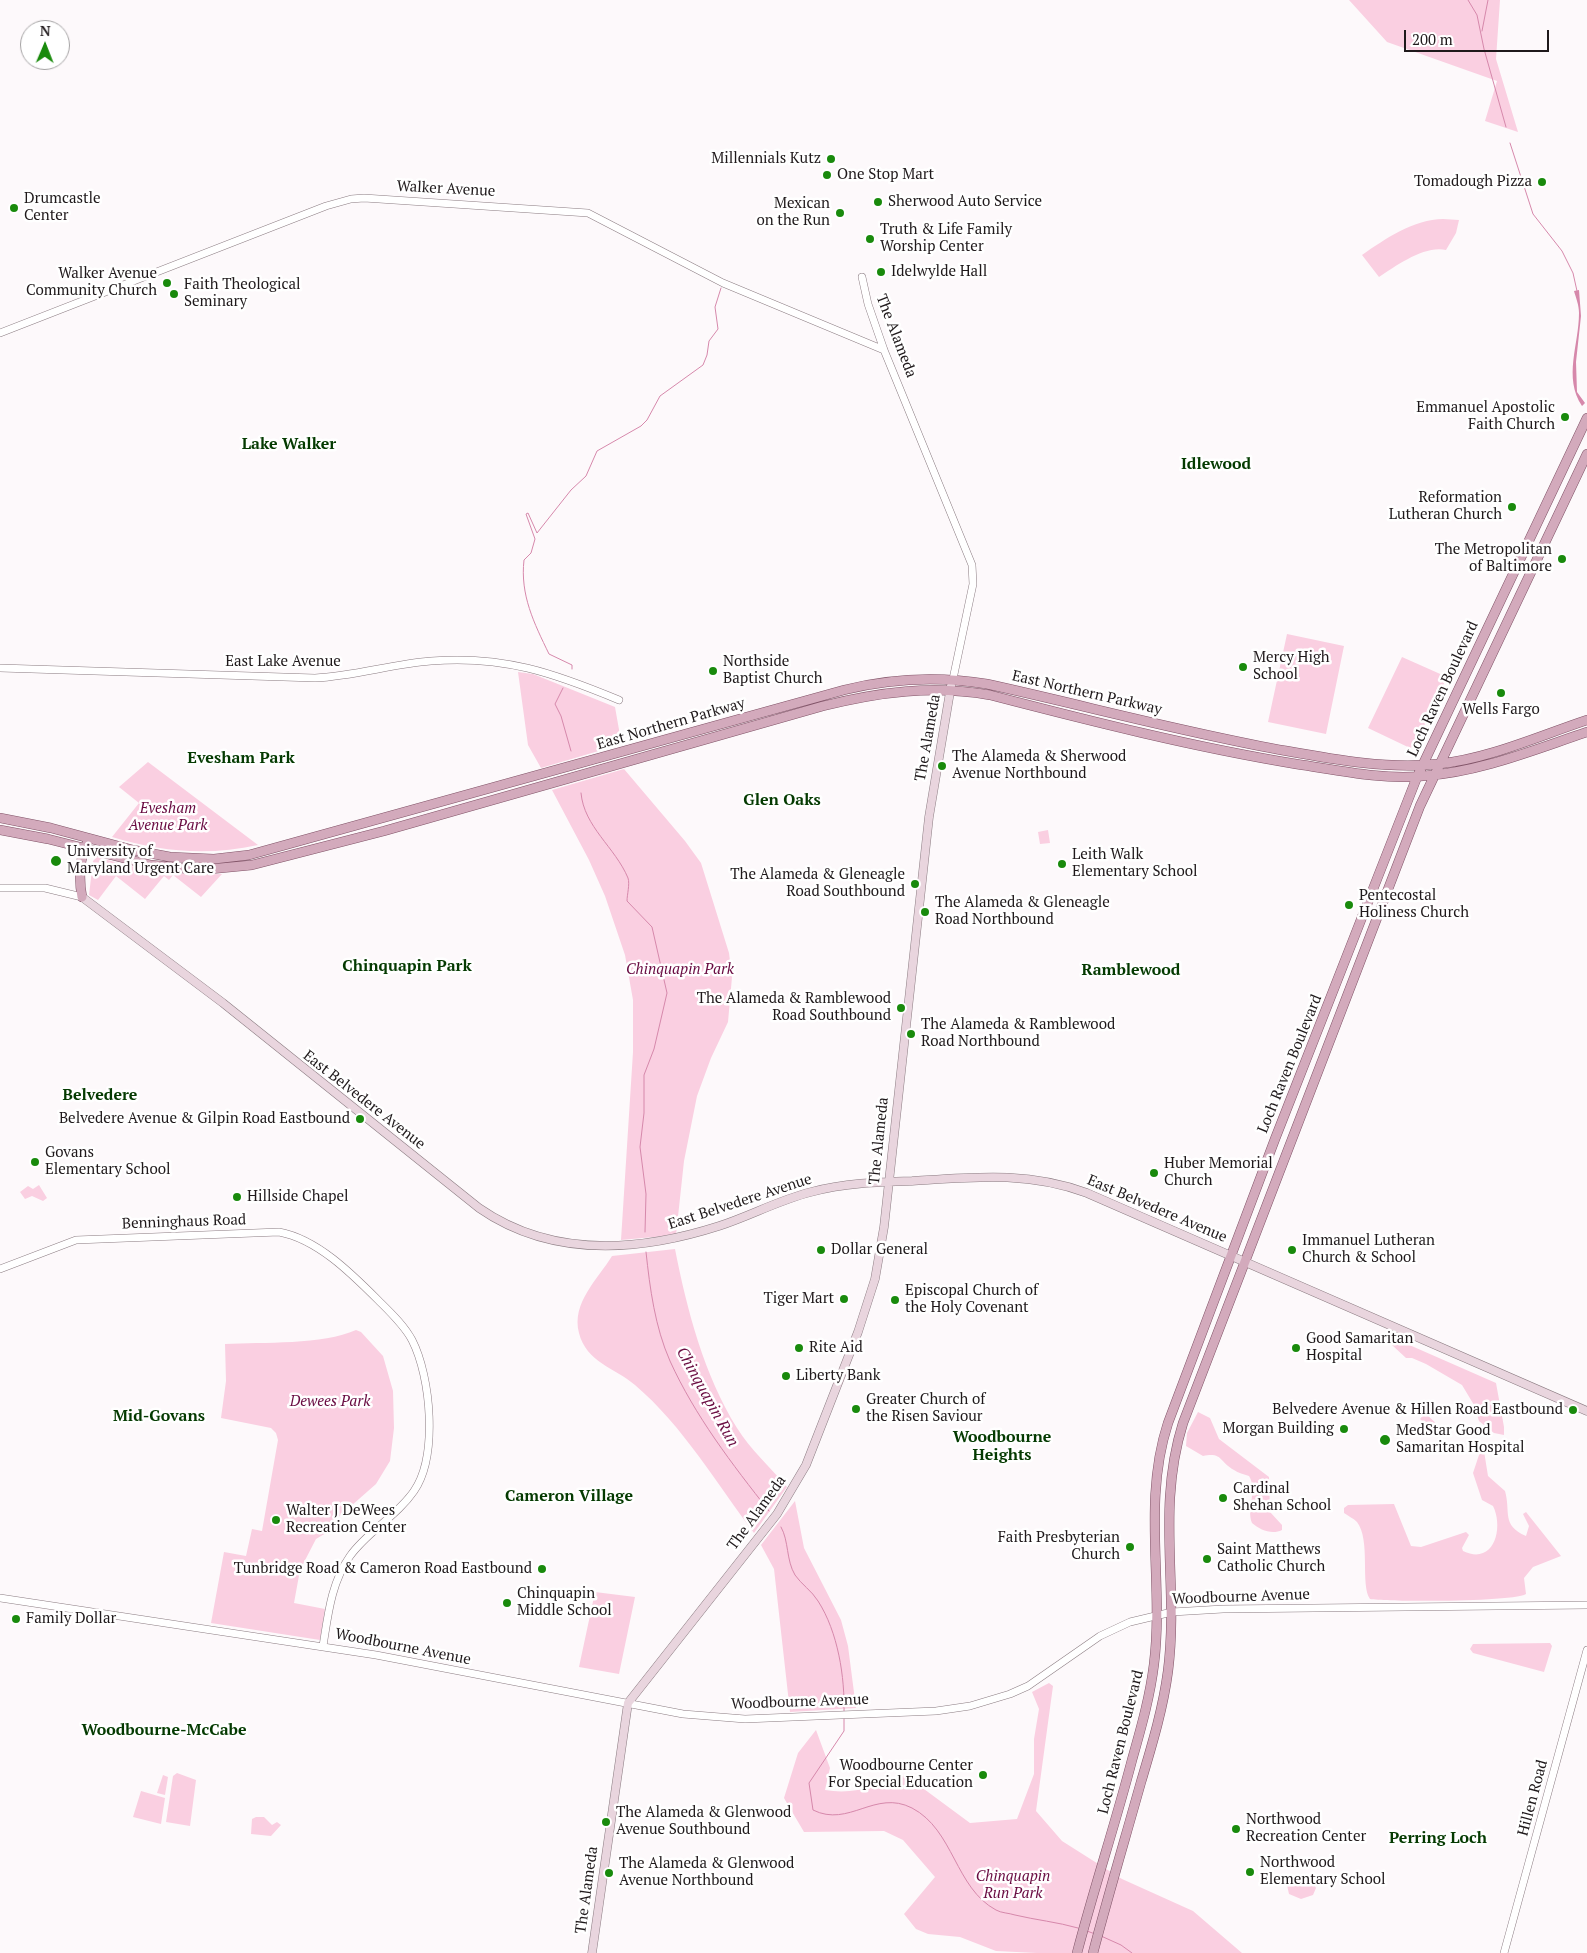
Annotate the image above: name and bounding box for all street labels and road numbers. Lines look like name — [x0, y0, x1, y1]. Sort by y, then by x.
street label: Walker Avenue — [396, 177, 496, 201]
street label: The Alameda — [872, 292, 920, 380]
street label: Loch Raven Boulevard — [1404, 618, 1482, 760]
street label: East Lake Avenue — [225, 653, 341, 671]
street label: East Northern Parkway — [1010, 667, 1164, 719]
street label: The Alameda — [911, 693, 945, 783]
street label: East Northern Parkway — [595, 694, 747, 754]
street label: Loch Raven Boulevard — [1254, 992, 1326, 1136]
street label: East Belvedere Avenue — [299, 1047, 429, 1153]
street label: The Alameda — [865, 1096, 893, 1186]
street label: East Belvedere Avenue — [666, 1170, 814, 1234]
street label: East Belvedere Avenue — [1084, 1171, 1230, 1247]
street label: Benninghaus Road — [121, 1211, 247, 1233]
street label: The Alameda — [724, 1472, 790, 1554]
street label: Woodbourne Avenue — [1172, 1586, 1310, 1608]
street label: Woodbourne Avenue — [334, 1625, 472, 1669]
street label: Loch Raven Boulevard — [1094, 1668, 1148, 1816]
street label: Woodbourne Avenue — [731, 1691, 869, 1713]
street label: Hillen Road — [1514, 1758, 1552, 1838]
street label: The Alameda — [572, 1845, 602, 1935]

